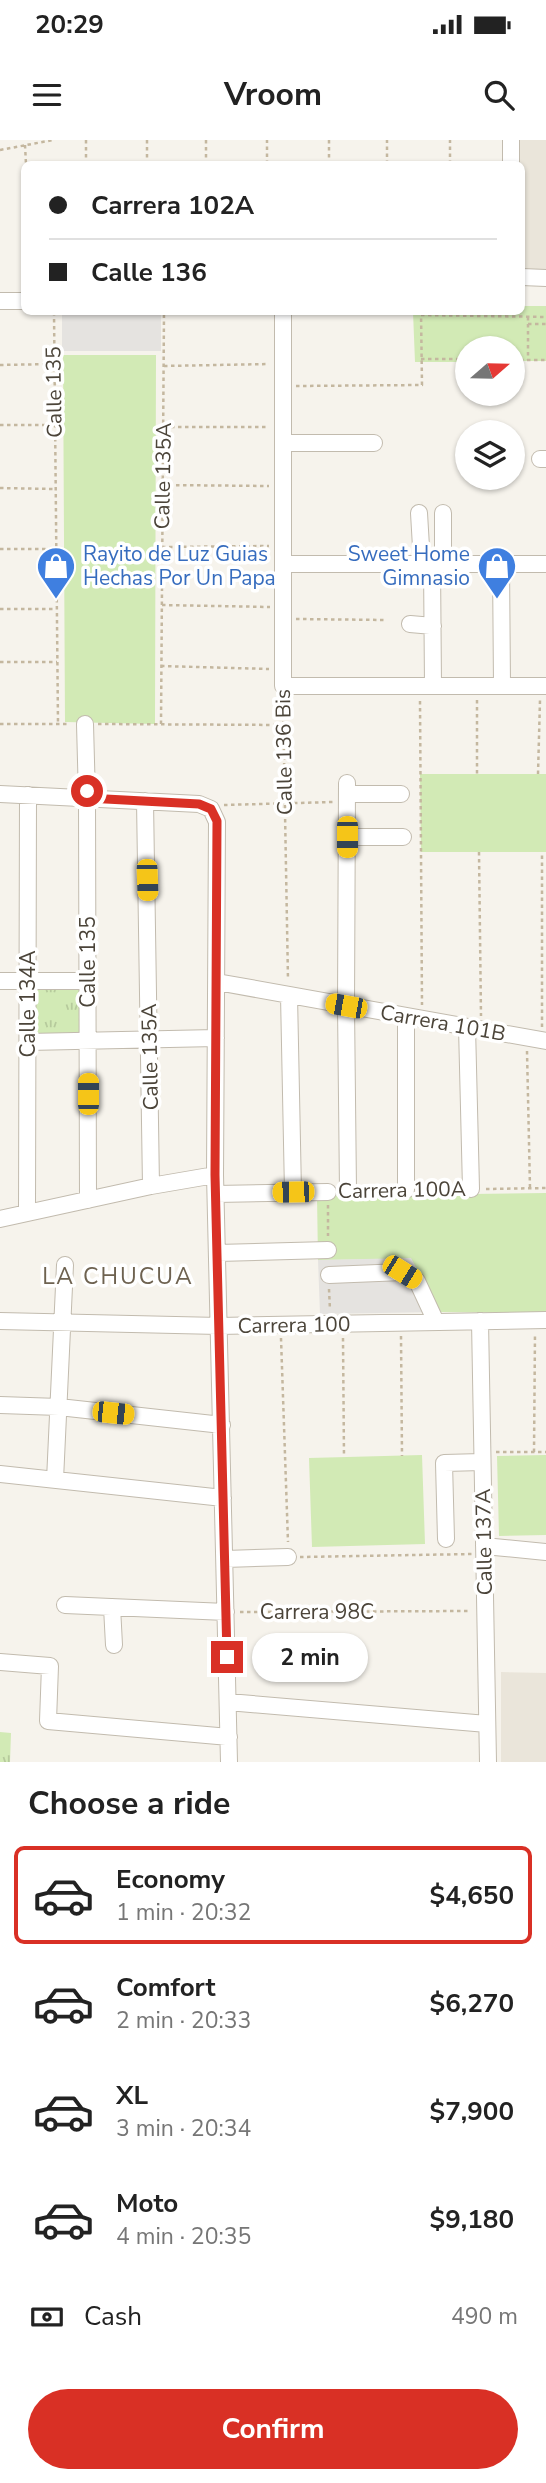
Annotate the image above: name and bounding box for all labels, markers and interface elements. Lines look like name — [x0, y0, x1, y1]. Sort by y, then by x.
text: 20:29 — [35, 7, 104, 42]
text: Vroom — [224, 73, 322, 116]
icon: menu — [28, 76, 66, 114]
icon: search — [480, 76, 518, 114]
text: Carrera 102A — [91, 188, 254, 223]
text: Calle 136 — [91, 255, 207, 290]
north arrow — [455, 336, 525, 406]
map controls — [455, 336, 525, 490]
street label: Calle 135 — [39, 346, 69, 438]
button: layers — [455, 420, 525, 490]
street label: Calle 135A — [148, 422, 178, 530]
place label: Rayito de Luz Guias Hechas Por Un Papa — [83, 540, 276, 592]
place label: Sweet Home Gimnasio — [348, 540, 470, 592]
shop icon: Rayito de Luz Guias Hechas Por Un Papa — [35, 545, 77, 600]
shop icon: Sweet Home Gimnasio — [476, 545, 518, 600]
street label: Calle 136 Bis — [269, 689, 299, 815]
route start — [71, 775, 103, 807]
car — [337, 816, 358, 858]
car — [136, 859, 159, 901]
street label: Calle 135 — [74, 916, 102, 1008]
street label: Calle 134A — [14, 951, 42, 1057]
car — [324, 992, 369, 1020]
street label: Carrera 101B — [378, 998, 508, 1048]
street label: Calle 135A — [135, 1003, 165, 1111]
car — [78, 1073, 99, 1115]
street label: Carrera 100A — [338, 1175, 466, 1205]
car — [272, 1181, 315, 1203]
car — [379, 1252, 426, 1292]
district label: LA CHUCUA — [42, 1261, 194, 1292]
street label: Carrera 100 — [237, 1310, 351, 1340]
car — [92, 1400, 135, 1426]
street label: Calle 137A — [469, 1488, 499, 1596]
street label: Carrera 98C — [260, 1598, 374, 1626]
callout: 2 min — [252, 1632, 367, 1682]
route end — [211, 1641, 243, 1673]
text: 2 min — [280, 1642, 340, 1673]
text: Choose a ride — [28, 1782, 230, 1825]
text: Economy — [116, 1862, 225, 1897]
icon: car — [32, 1864, 95, 1927]
text: $4,650 — [430, 1878, 514, 1913]
text: 1 min · 20:32 — [116, 1897, 251, 1928]
text: Comfort — [116, 1970, 216, 2005]
icon: car — [32, 1972, 95, 2035]
text: $6,270 — [430, 1986, 514, 2021]
text: 2 min · 20:33 — [116, 2005, 251, 2036]
text: XL — [116, 2078, 148, 2113]
icon: car — [32, 2080, 95, 2143]
text: $7,900 — [430, 2094, 514, 2129]
text: 3 min · 20:34 — [116, 2113, 251, 2144]
text: Moto — [116, 2186, 178, 2221]
icon: car — [32, 2188, 95, 2251]
text: $9,180 — [430, 2202, 514, 2237]
text: 4 min · 20:35 — [116, 2221, 251, 2252]
icon: cash — [28, 2298, 66, 2336]
text: Cash — [84, 2299, 142, 2334]
text: 490 m — [451, 2301, 518, 2332]
button: Confirm — [28, 2389, 518, 2469]

